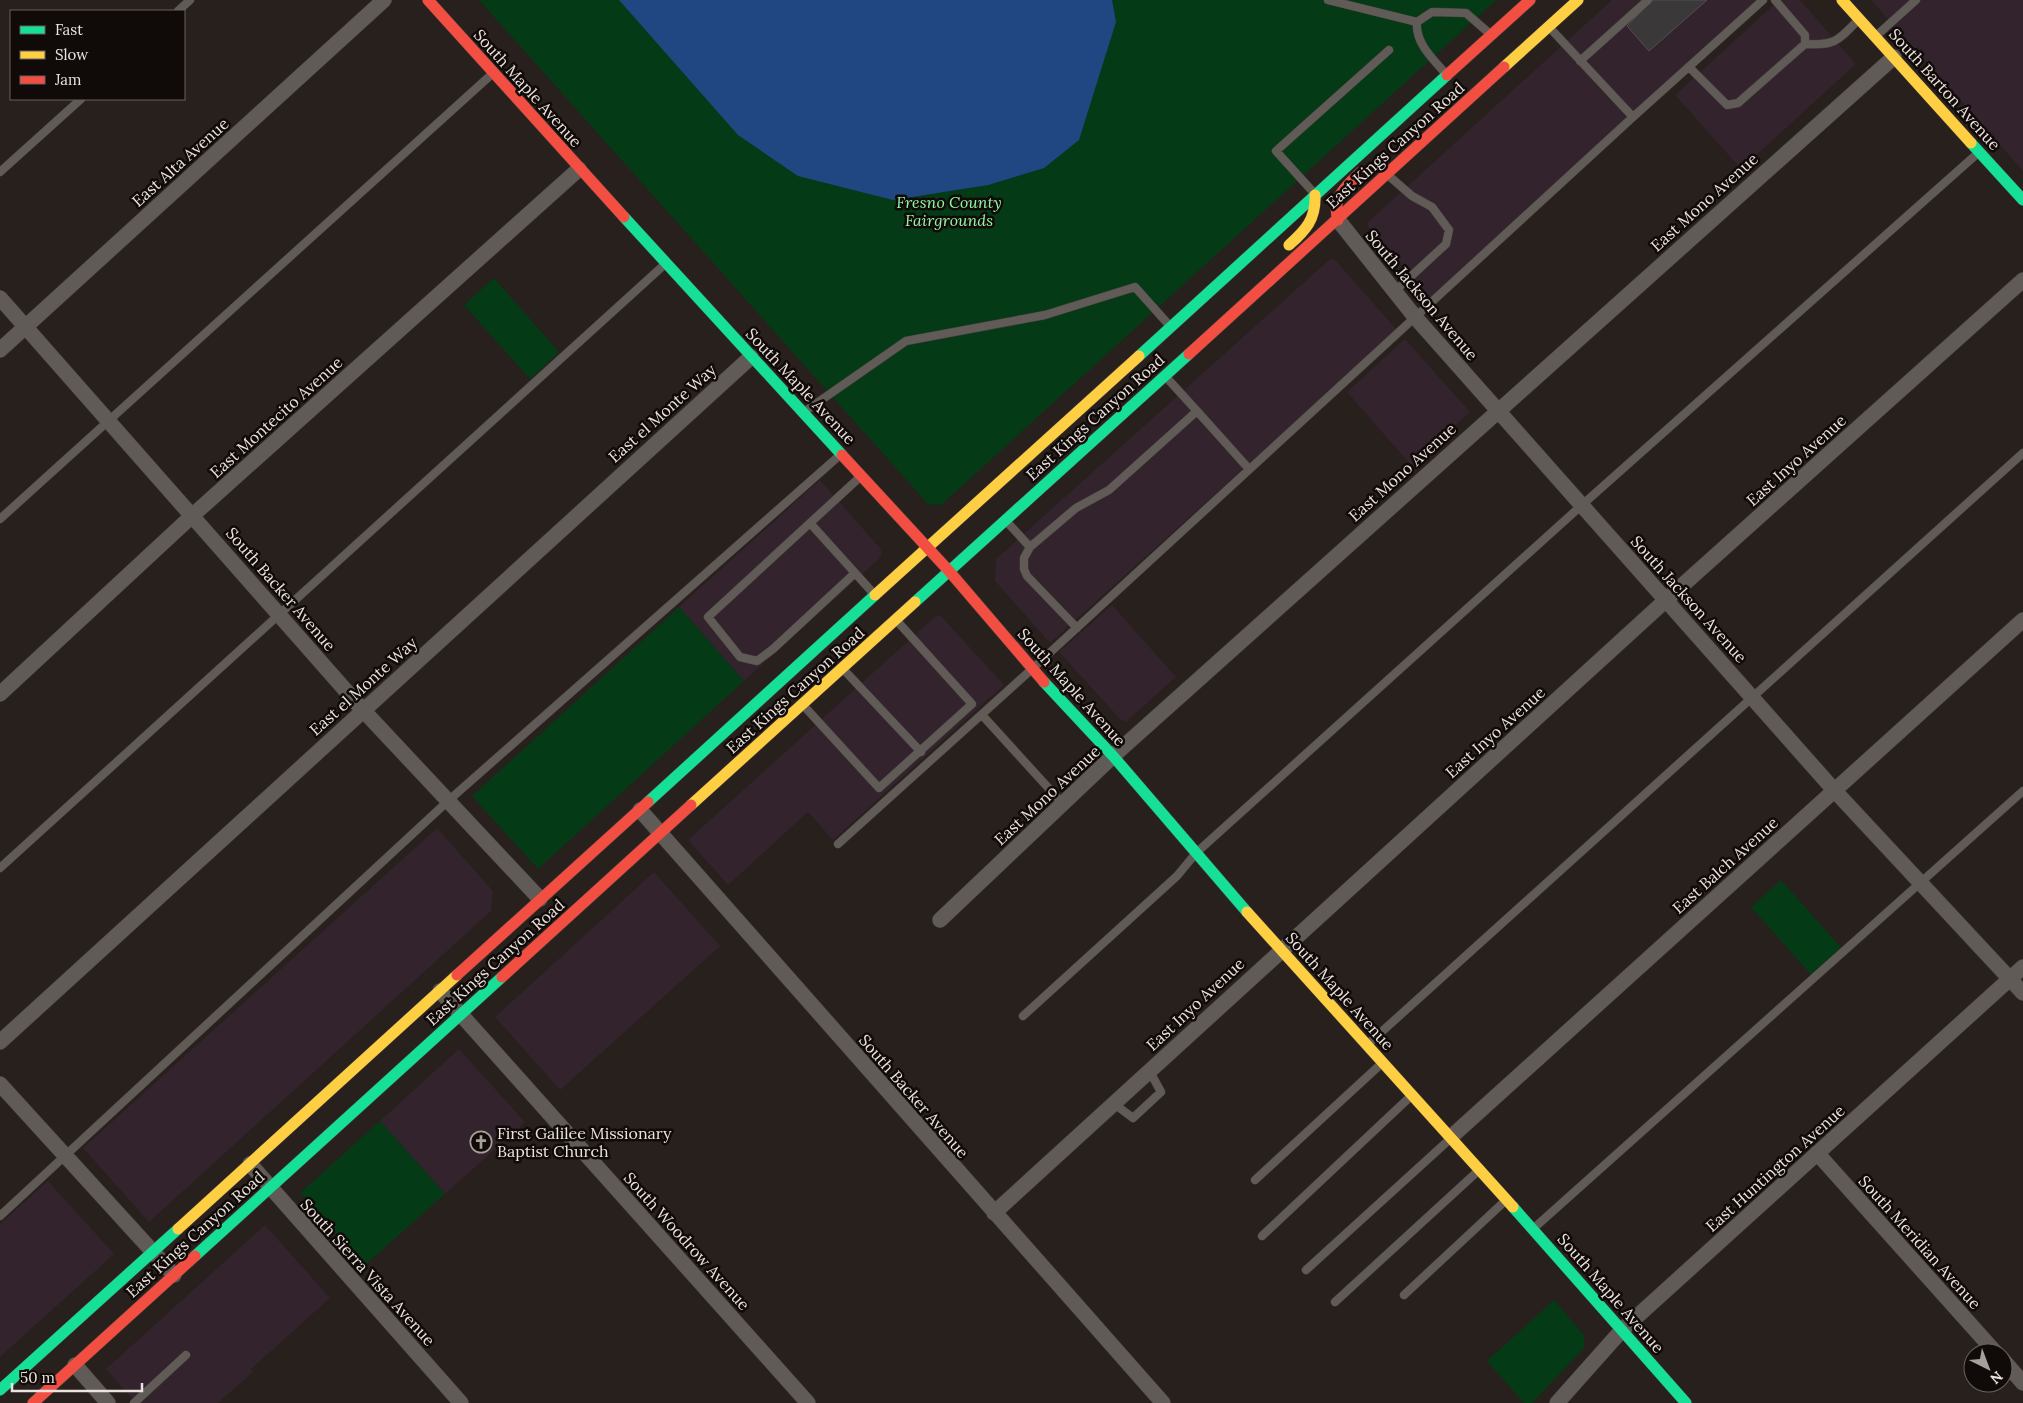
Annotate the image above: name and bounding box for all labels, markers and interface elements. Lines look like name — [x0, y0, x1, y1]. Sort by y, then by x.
legend — [10, 10, 185, 100]
text: Fast — [55, 20, 83, 39]
street label: South Barton Avenue — [1885, 24, 2005, 154]
street label: South Maple Avenue — [470, 25, 586, 151]
text: Slow — [55, 45, 88, 64]
text: Jam — [54, 70, 82, 89]
street label: East Kings Canyon Road — [1322, 77, 1469, 212]
street label: East Alta Avenue — [127, 113, 233, 211]
street label: East Mono Avenue — [1646, 148, 1762, 255]
park label: Fresno County Fairgrounds — [896, 192, 1002, 230]
street label: South Jackson Avenue — [1362, 226, 1483, 365]
street label: South Maple Avenue — [742, 324, 860, 449]
street label: East Kings Canyon Road — [1022, 349, 1169, 484]
street label: East Montecito Avenue — [206, 352, 347, 482]
street label: East el Monte Way — [604, 359, 720, 466]
street label: East Inyo Avenue — [1742, 410, 1850, 510]
street label: East Mono Avenue — [1344, 418, 1460, 525]
street label: South Backer Avenue — [222, 523, 340, 655]
street label: South Jackson Avenue — [1627, 531, 1752, 667]
street label: East Kings Canyon Road — [722, 622, 869, 757]
street label: South Maple Avenue — [1014, 624, 1130, 750]
street label: East el Monte Way — [305, 632, 421, 739]
street label: East Inyo Avenue — [1441, 682, 1549, 782]
street label: East Mono Avenue — [990, 741, 1104, 849]
street label: East Balch Avenue — [1668, 812, 1782, 918]
street label: East Kings Canyon Road — [422, 894, 569, 1029]
street label: South Maple Avenue — [1282, 928, 1398, 1054]
street label: East Inyo Avenue — [1142, 953, 1249, 1055]
street label: South Backer Avenue — [855, 1030, 973, 1162]
street label: East Huntington Avenue — [1701, 1100, 1849, 1236]
place label: First Galilee Missionary Baptist Church — [497, 1123, 672, 1161]
church icon: First Galilee Missionary Baptist Church — [469, 1130, 493, 1154]
street label: East Kings Canyon Road — [122, 1166, 269, 1301]
street label: South Woodrow Avenue — [620, 1168, 755, 1314]
street label: South Meridian Avenue — [1855, 1171, 1986, 1313]
street label: South Sierra Vista Avenue — [297, 1194, 440, 1350]
street label: South Maple Avenue — [1554, 1229, 1669, 1357]
north arrow — [1963, 1343, 2013, 1393]
scale bar — [12, 1360, 142, 1392]
text: N — [1987, 1367, 2007, 1388]
text: 50 m — [20, 1368, 55, 1387]

